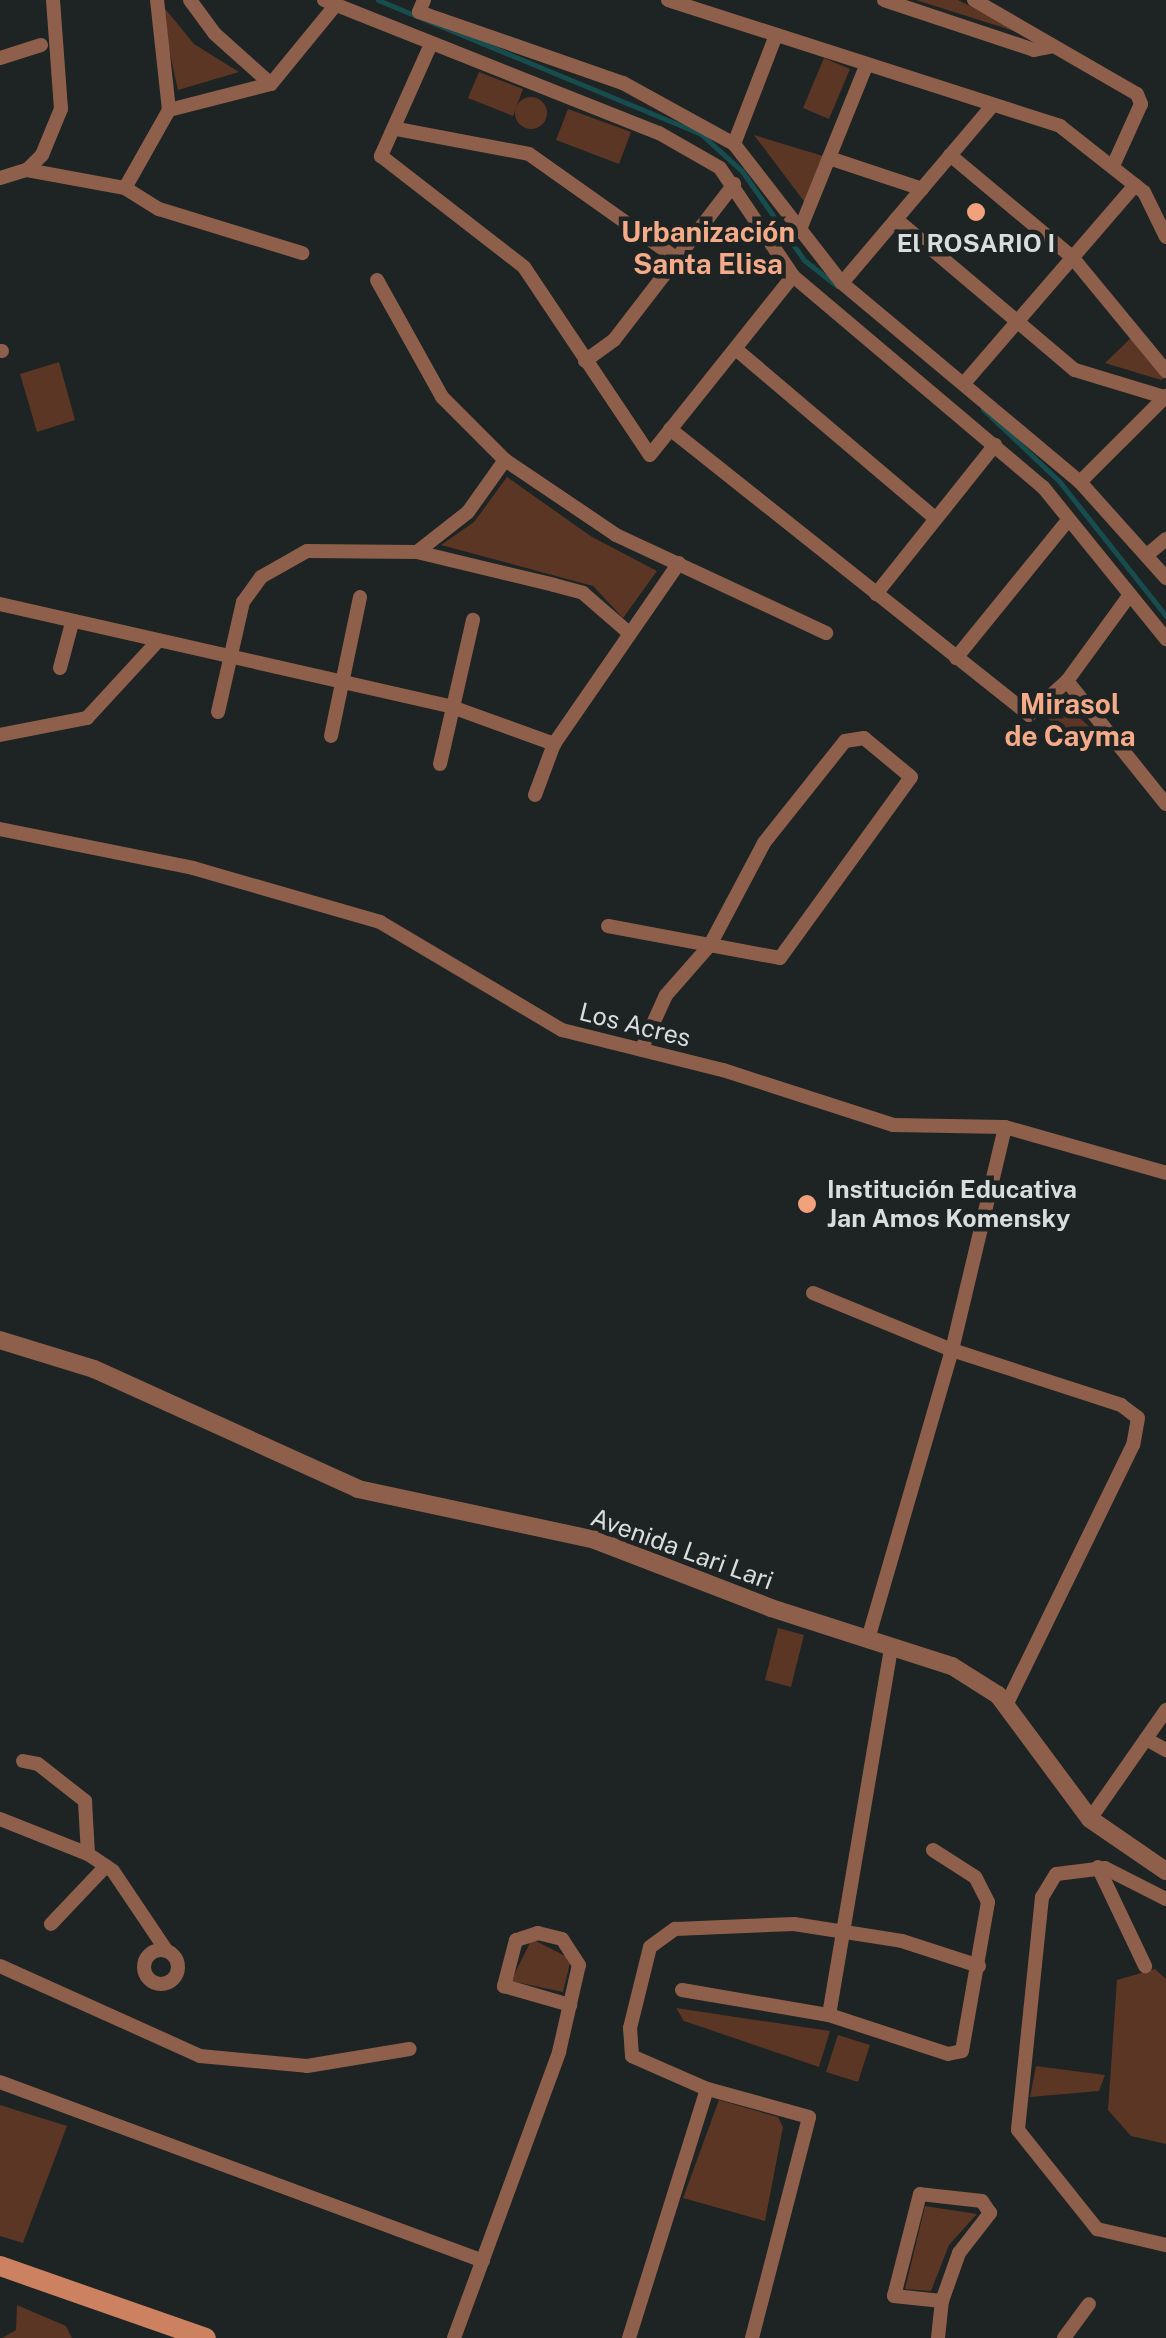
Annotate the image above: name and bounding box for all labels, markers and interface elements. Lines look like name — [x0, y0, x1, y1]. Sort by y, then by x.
marker: El ROSARIO I — [965, 201, 987, 223]
district label: Urbanización Santa Elisa — [621, 215, 795, 281]
place label: El ROSARIO I — [897, 228, 1055, 258]
district label: Mirasol de Cayma — [1004, 687, 1136, 753]
street label: Los Acres — [576, 997, 694, 1053]
place label: Institución Educativa Jan Amos Komensky — [827, 1175, 1077, 1234]
marker: Institución Educativa Jan Amos Komensky — [796, 1193, 818, 1215]
street label: Avenida Lari Lari — [587, 1502, 777, 1596]

